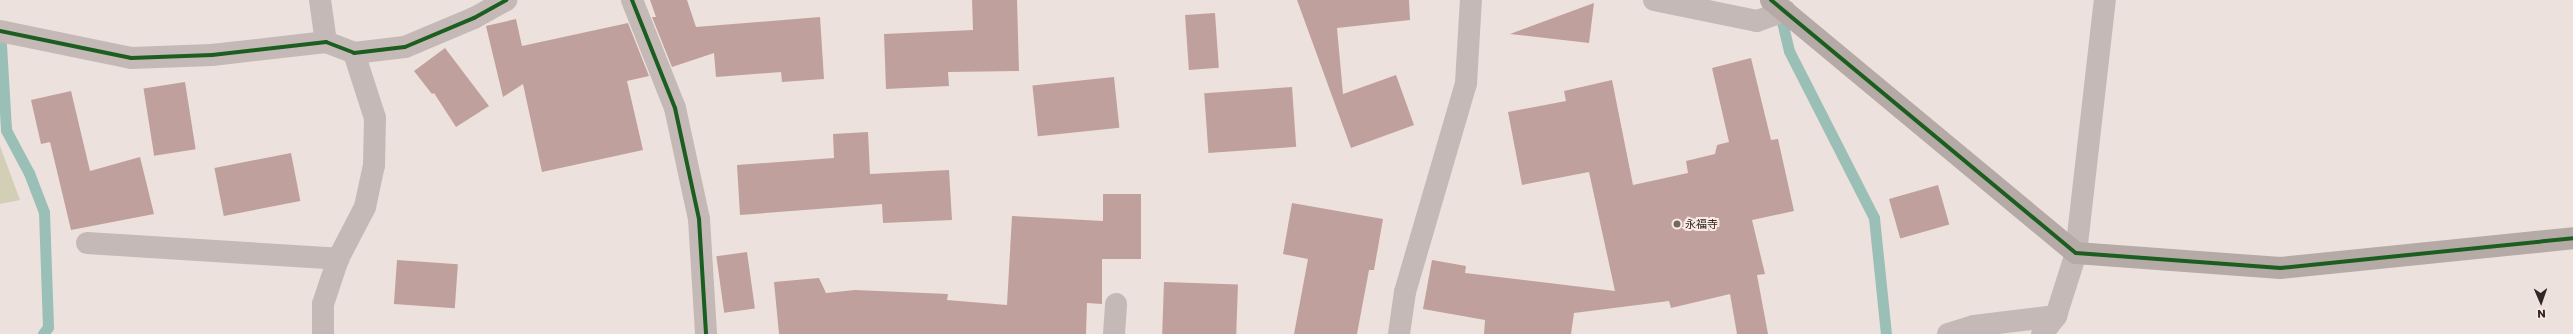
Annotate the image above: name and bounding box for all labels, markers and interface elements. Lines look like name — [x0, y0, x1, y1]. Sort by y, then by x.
place label: 永福寺 — [1685, 217, 1718, 231]
marker: 永福寺 — [1672, 219, 1682, 229]
north arrow — [2521, 282, 2561, 322]
text: N — [2537, 306, 2546, 322]

